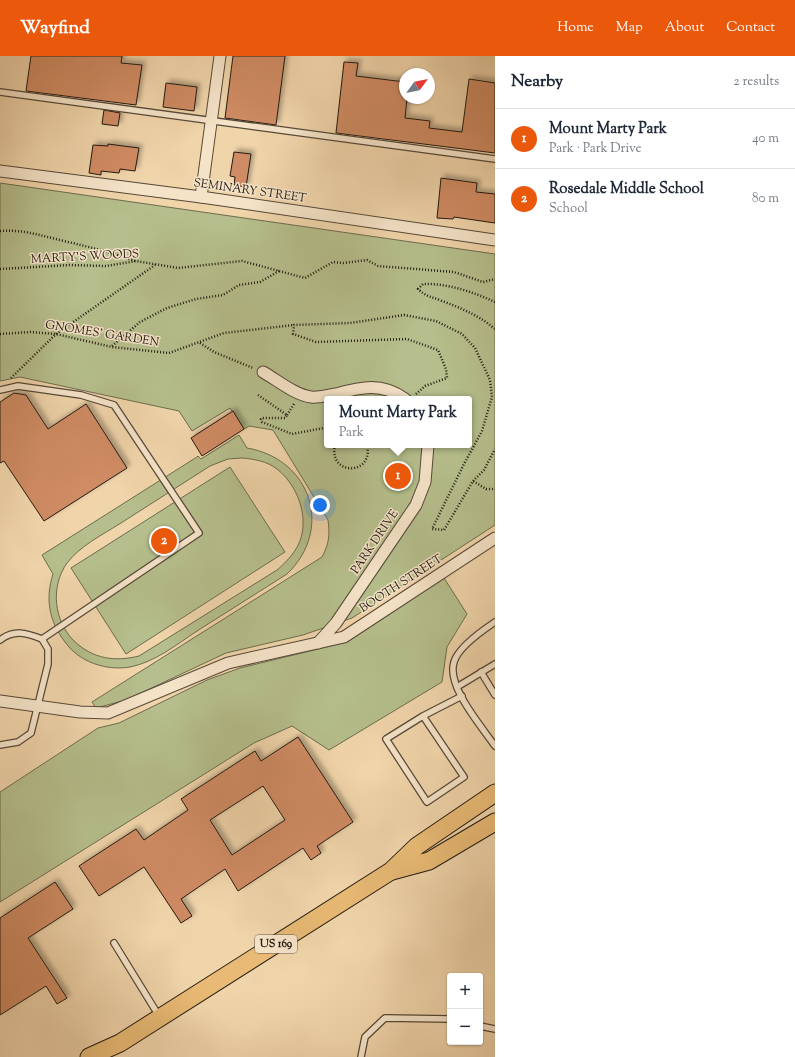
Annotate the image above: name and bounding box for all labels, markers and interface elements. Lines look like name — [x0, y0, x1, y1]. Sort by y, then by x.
text: Wayfind — [20, 15, 90, 42]
text: Home — [557, 18, 594, 38]
text: Map — [616, 18, 643, 38]
text: About — [665, 18, 704, 38]
text: Contact — [726, 18, 775, 38]
north arrow — [399, 68, 435, 104]
text: Nearby — [511, 70, 563, 94]
text: 2 results — [734, 73, 779, 91]
text: Mount Marty Park — [549, 119, 667, 140]
text: 1 — [522, 130, 526, 148]
text: 40 m — [752, 130, 779, 148]
text: Park · Park Drive — [549, 140, 642, 158]
street label: SEMINARY STREET — [192, 174, 308, 208]
text: Rosedale Middle School — [549, 179, 704, 200]
text: 2 — [521, 190, 527, 208]
text: 80 m — [752, 190, 779, 208]
text: School — [549, 200, 588, 218]
street label: MARTY'S WOODS — [30, 245, 140, 269]
street label: GNOMES' GARDEN — [44, 316, 161, 352]
popup — [324, 396, 472, 448]
text: Mount Marty Park — [339, 403, 457, 424]
text: Park — [339, 424, 364, 442]
pin: 1 — [385, 461, 411, 491]
your location — [310, 495, 330, 515]
street label: PARK DRIVE — [347, 506, 404, 578]
pin: 2 — [151, 526, 177, 556]
street label: BOOTH STREET — [356, 550, 446, 618]
road number: US 169 — [255, 935, 297, 953]
map controls — [447, 973, 483, 1045]
button: + — [447, 973, 483, 1009]
button: − — [447, 1009, 483, 1045]

